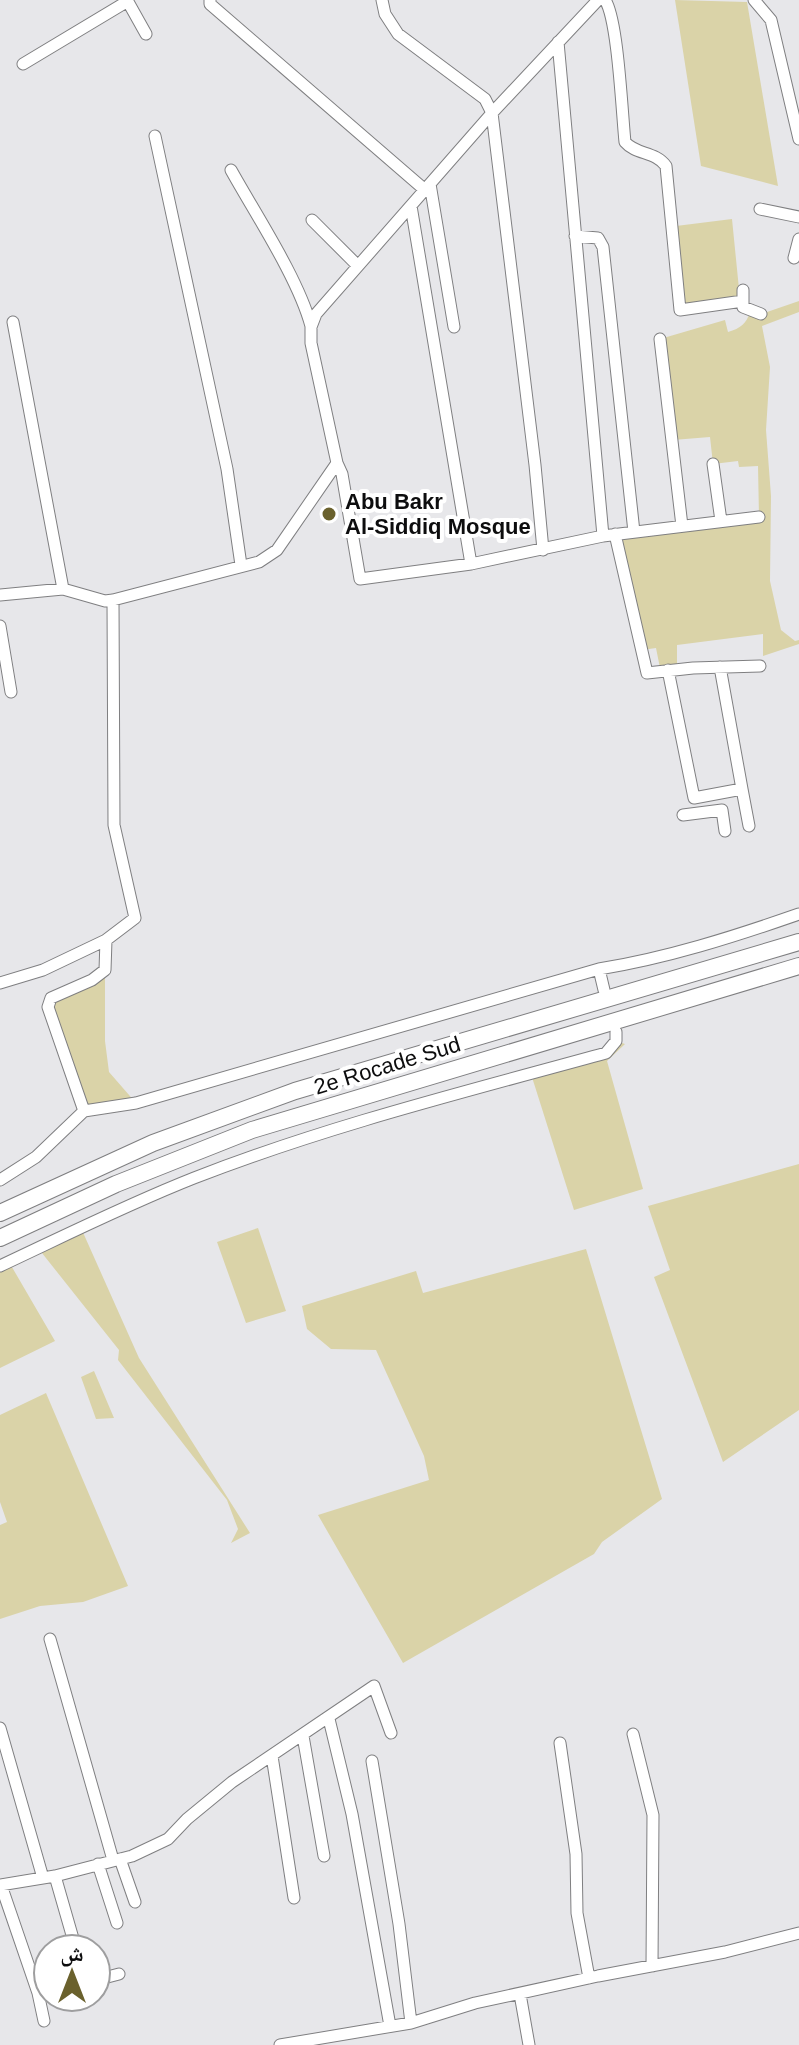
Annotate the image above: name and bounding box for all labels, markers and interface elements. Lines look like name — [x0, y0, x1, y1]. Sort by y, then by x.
place label: Abu Bakr Al-Siddiq Mosque — [345, 489, 531, 539]
marker: Abu Bakr Al-Siddiq Mosque — [320, 505, 338, 523]
street label: 2e Rocade Sud — [311, 1031, 463, 1100]
north arrow — [32, 1933, 112, 2013]
text: ش — [60, 1941, 84, 1967]

